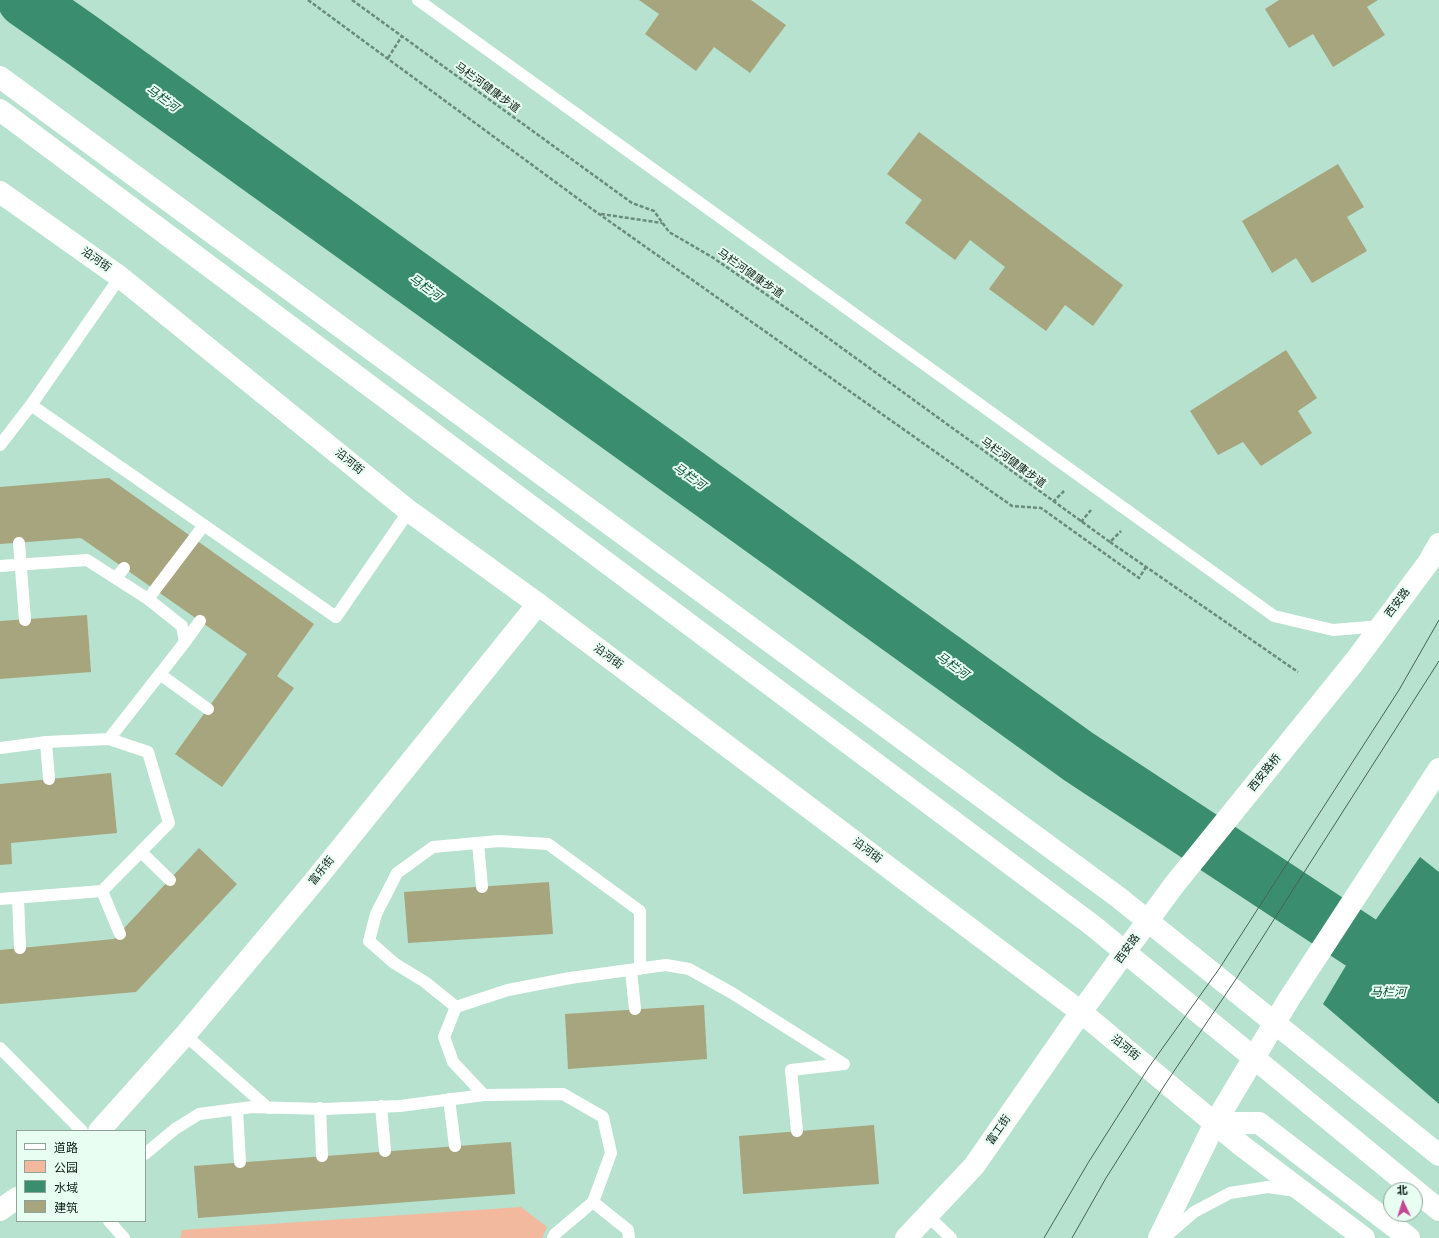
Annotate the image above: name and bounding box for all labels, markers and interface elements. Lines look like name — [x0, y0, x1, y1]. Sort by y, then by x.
street label: 马栏河健康步道 — [452, 60, 522, 116]
water label: 马栏河 — [143, 83, 181, 115]
street label: 沿河街 — [79, 245, 113, 275]
street label: 马栏河健康步道 — [715, 247, 785, 301]
water label: 马栏河 — [406, 272, 444, 304]
street label: 马栏河健康步道 — [978, 435, 1048, 491]
street label: 沿河街 — [332, 446, 366, 478]
water label: 马栏河 — [670, 461, 708, 493]
street label: 西安路 — [1383, 586, 1413, 620]
street label: 沿河街 — [591, 642, 625, 672]
water label: 马栏河 — [933, 650, 971, 682]
street label: 西安路桥 — [1246, 752, 1284, 794]
street label: 沿河街 — [850, 836, 884, 866]
street label: 富乐街 — [307, 854, 337, 888]
street label: 西安路 — [1113, 932, 1143, 966]
water label: 马栏河 — [1370, 986, 1406, 1000]
street label: 沿河街 — [1108, 1032, 1142, 1064]
street label: 富工街 — [984, 1113, 1014, 1147]
legend — [16, 1130, 146, 1222]
text: 道路 — [54, 1141, 78, 1155]
text: 公园 — [54, 1161, 78, 1175]
text: 水域 — [54, 1181, 78, 1195]
north arrow — [1383, 1182, 1423, 1222]
text: 北 — [1396, 1184, 1408, 1197]
text: 建筑 — [54, 1201, 78, 1215]

